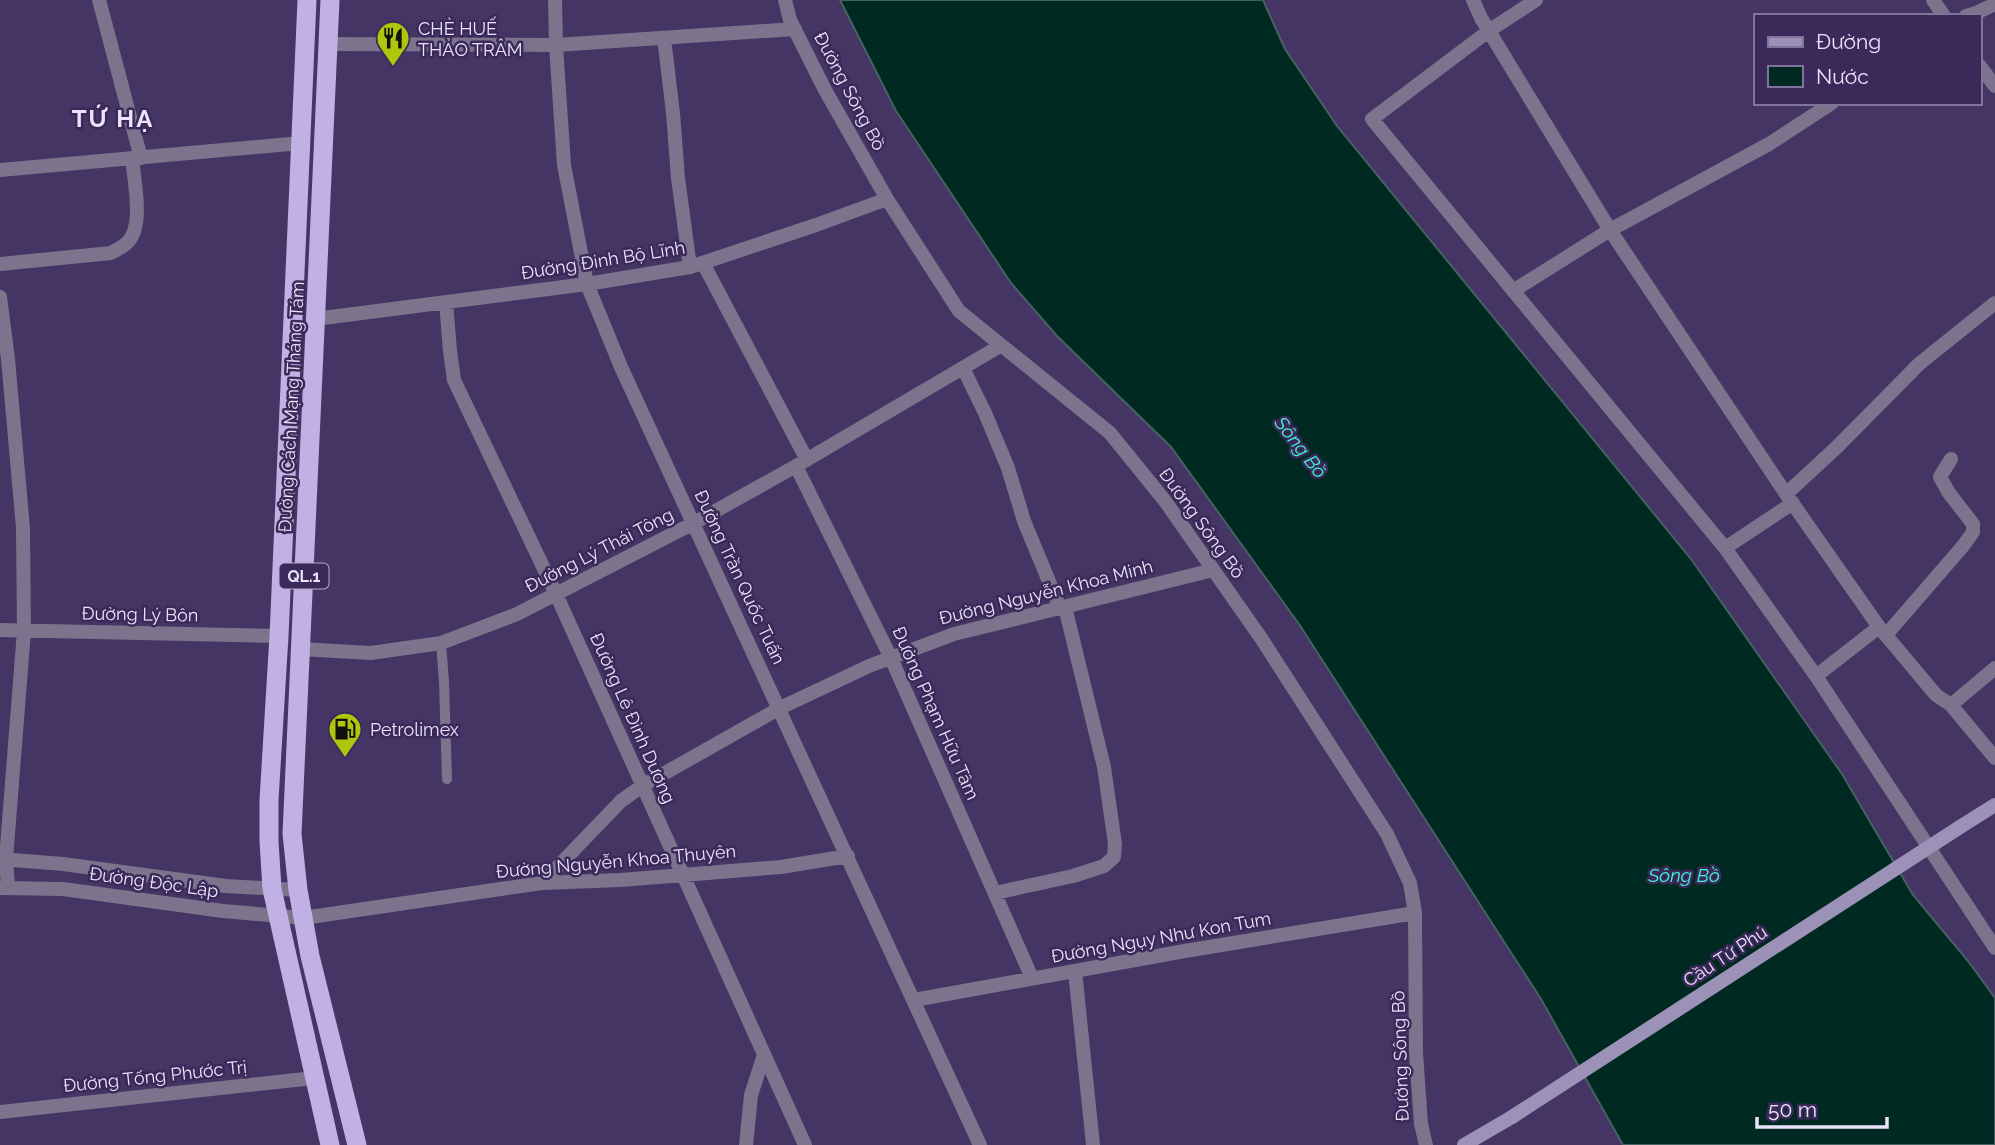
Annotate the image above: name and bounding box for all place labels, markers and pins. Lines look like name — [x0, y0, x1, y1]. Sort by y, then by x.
place label: CHÈ HUẾ THẢO TRÂM — [418, 16, 523, 60]
restaurant icon: CHÈ HUẾ THẢO TRÂM — [374, 19, 412, 68]
fuel station icon: Petrolimex — [326, 710, 364, 759]
place label: Petrolimex — [370, 719, 459, 740]

